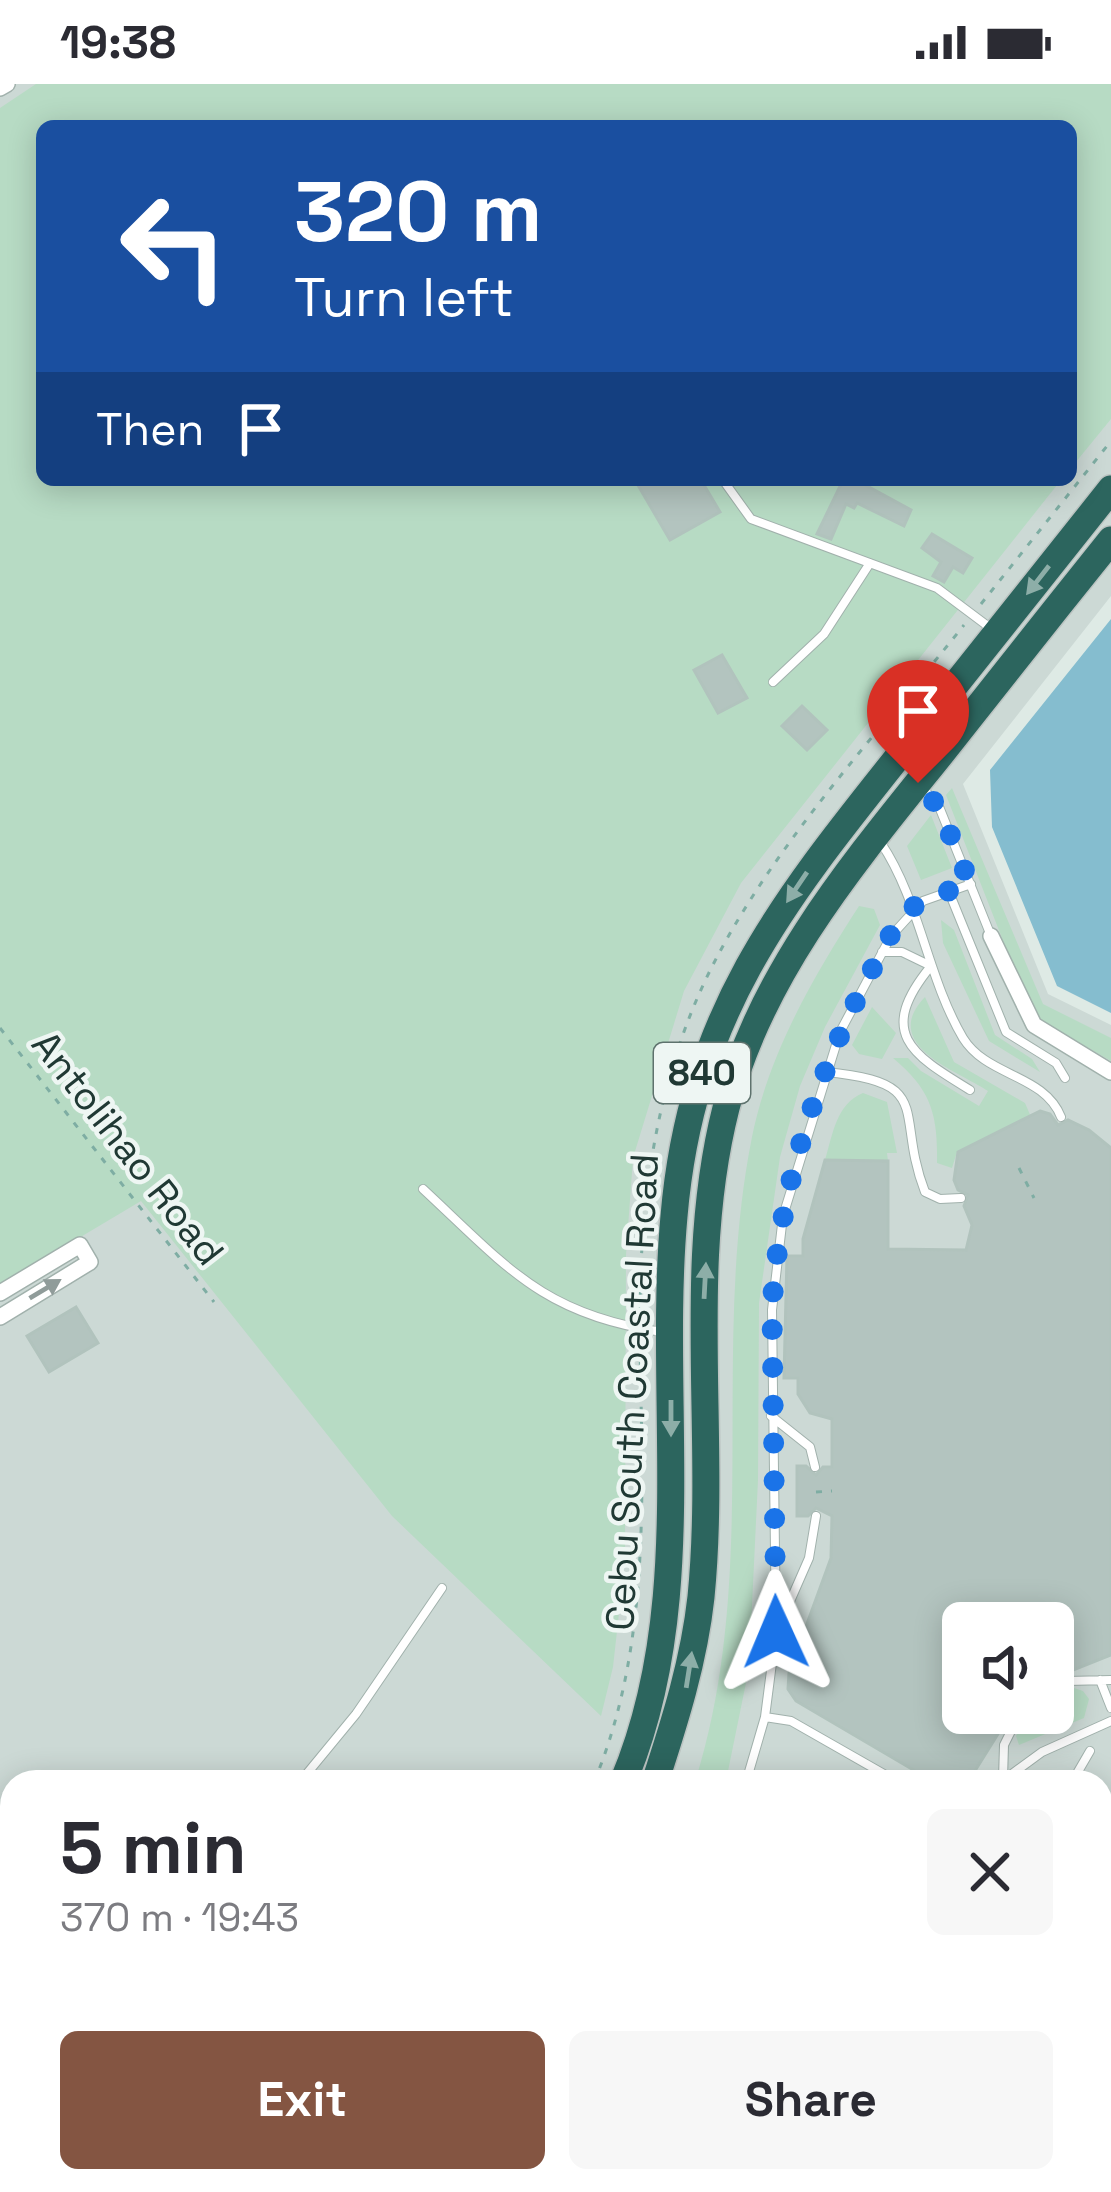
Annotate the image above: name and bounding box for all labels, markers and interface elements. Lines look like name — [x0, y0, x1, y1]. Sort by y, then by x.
text: 19:38 — [60, 14, 176, 71]
text: 320 m — [294, 158, 542, 266]
icon: left — [96, 168, 252, 324]
text: Turn left — [294, 263, 514, 332]
icon: arrive — [228, 396, 294, 462]
text: Then — [96, 401, 204, 458]
one-way arrow — [1026, 565, 1051, 596]
pin — [867, 660, 969, 783]
icon: arrive — [885, 678, 951, 744]
one-way arrow — [786, 870, 809, 903]
street label: Antolihao Road — [21, 1021, 235, 1275]
road number: 840 — [654, 1043, 750, 1103]
street label: Cebu South Coastal Road — [595, 1152, 669, 1632]
one-way arrow — [695, 1262, 714, 1299]
one-way arrow — [28, 1279, 62, 1300]
one-way arrow — [661, 1400, 681, 1438]
position arrow — [713, 1569, 839, 1695]
map controls — [942, 1602, 1074, 1734]
button: sound — [942, 1602, 1074, 1734]
one-way arrow — [679, 1651, 698, 1688]
text: 5 min — [60, 1802, 246, 1894]
button: close — [927, 1809, 1053, 1935]
text: 370 m · 19:43 — [60, 1893, 299, 1942]
button: Exit — [60, 2031, 545, 2169]
button: Share — [569, 2031, 1053, 2169]

